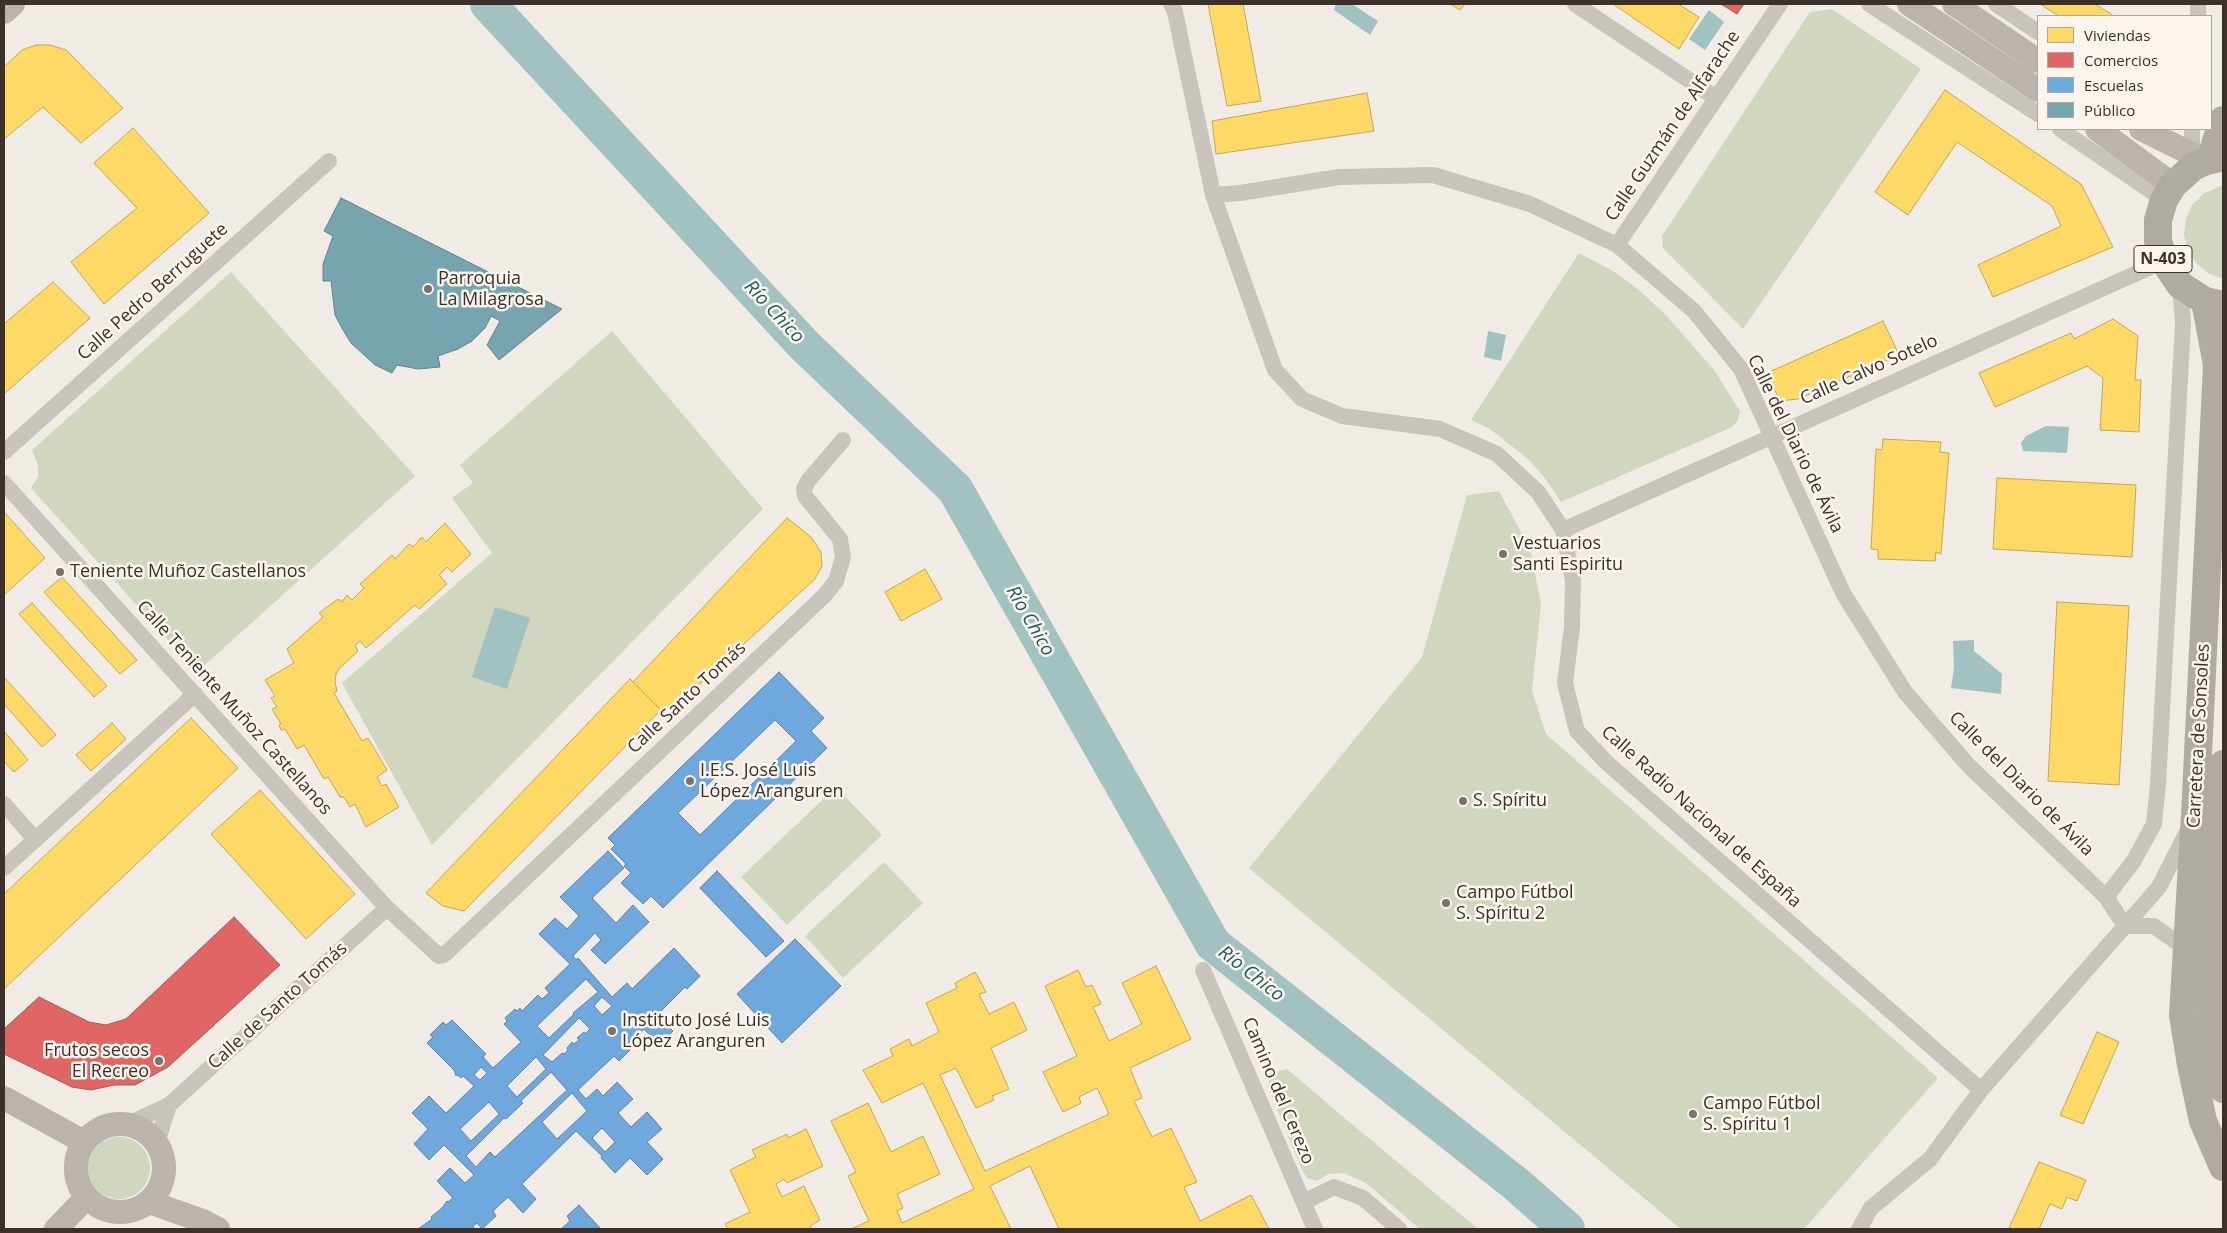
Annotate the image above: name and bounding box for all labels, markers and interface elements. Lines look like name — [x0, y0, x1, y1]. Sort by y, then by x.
legend — [2037, 15, 2212, 130]
text: Viviendas — [2084, 25, 2150, 45]
street label: Calle Guzmán de Alfarache — [1601, 27, 1745, 225]
text: Comercios — [2084, 50, 2158, 70]
text: Escuelas — [2084, 75, 2144, 95]
text: Público — [2084, 100, 2135, 120]
street label: Calle Pedro Berruguete — [73, 219, 233, 365]
road number: N-403 — [2134, 245, 2192, 272]
place label: Parroquia La Milagrosa — [438, 268, 544, 310]
water label: Río Chico — [739, 276, 809, 348]
marker: Parroquia La Milagrosa — [422, 283, 434, 295]
street label: Calle Calvo Sotelo — [1797, 330, 1941, 410]
street label: Calle del Diario de Ávila — [1742, 351, 1848, 537]
place label: Vestuarios Santi Espiritu — [1513, 533, 1623, 576]
marker: Vestuarios Santi Espiritu — [1497, 548, 1509, 560]
place label: Teniente Muñoz Castellanos — [70, 561, 306, 583]
marker: Teniente Muñoz Castellanos — [54, 566, 66, 578]
water label: Río Chico — [1001, 582, 1059, 660]
street label: Calle Teniente Muñoz Castellanos — [132, 596, 336, 820]
street label: Calle Santo Tomás — [623, 638, 751, 758]
street label: Carretera de Sonsoles — [2183, 643, 2215, 829]
street label: Calle del Diario de Ávila — [1944, 707, 2098, 861]
street label: Calle Radio Nacional de España — [1597, 721, 1805, 913]
place label: I.E.S. José Luis López Aranguren — [700, 760, 844, 802]
marker: I.E.S. José Luis López Aranguren — [684, 775, 696, 787]
place label: S. Spíritu — [1473, 790, 1547, 812]
marker: S. Spíritu — [1457, 795, 1469, 807]
place label: Campo Fútbol S. Spíritu 2 — [1456, 882, 1574, 924]
marker: Campo Fútbol S. Spíritu 2 — [1440, 897, 1452, 909]
street label: Calle de Santo Tomás — [204, 938, 352, 1074]
water label: Río Chico — [1213, 941, 1289, 1007]
place label: Instituto José Luis López Aranguren — [622, 1010, 770, 1052]
street label: Camino del Cerezo — [1237, 1014, 1319, 1168]
marker: Instituto José Luis López Aranguren — [606, 1025, 618, 1037]
place label: Frutos secos El Recreo — [44, 1040, 149, 1082]
marker: Frutos secos El Recreo — [153, 1055, 165, 1067]
place label: Campo Fútbol S. Spíritu 1 — [1703, 1093, 1821, 1136]
marker: Campo Fútbol S. Spíritu 1 — [1687, 1108, 1699, 1120]

